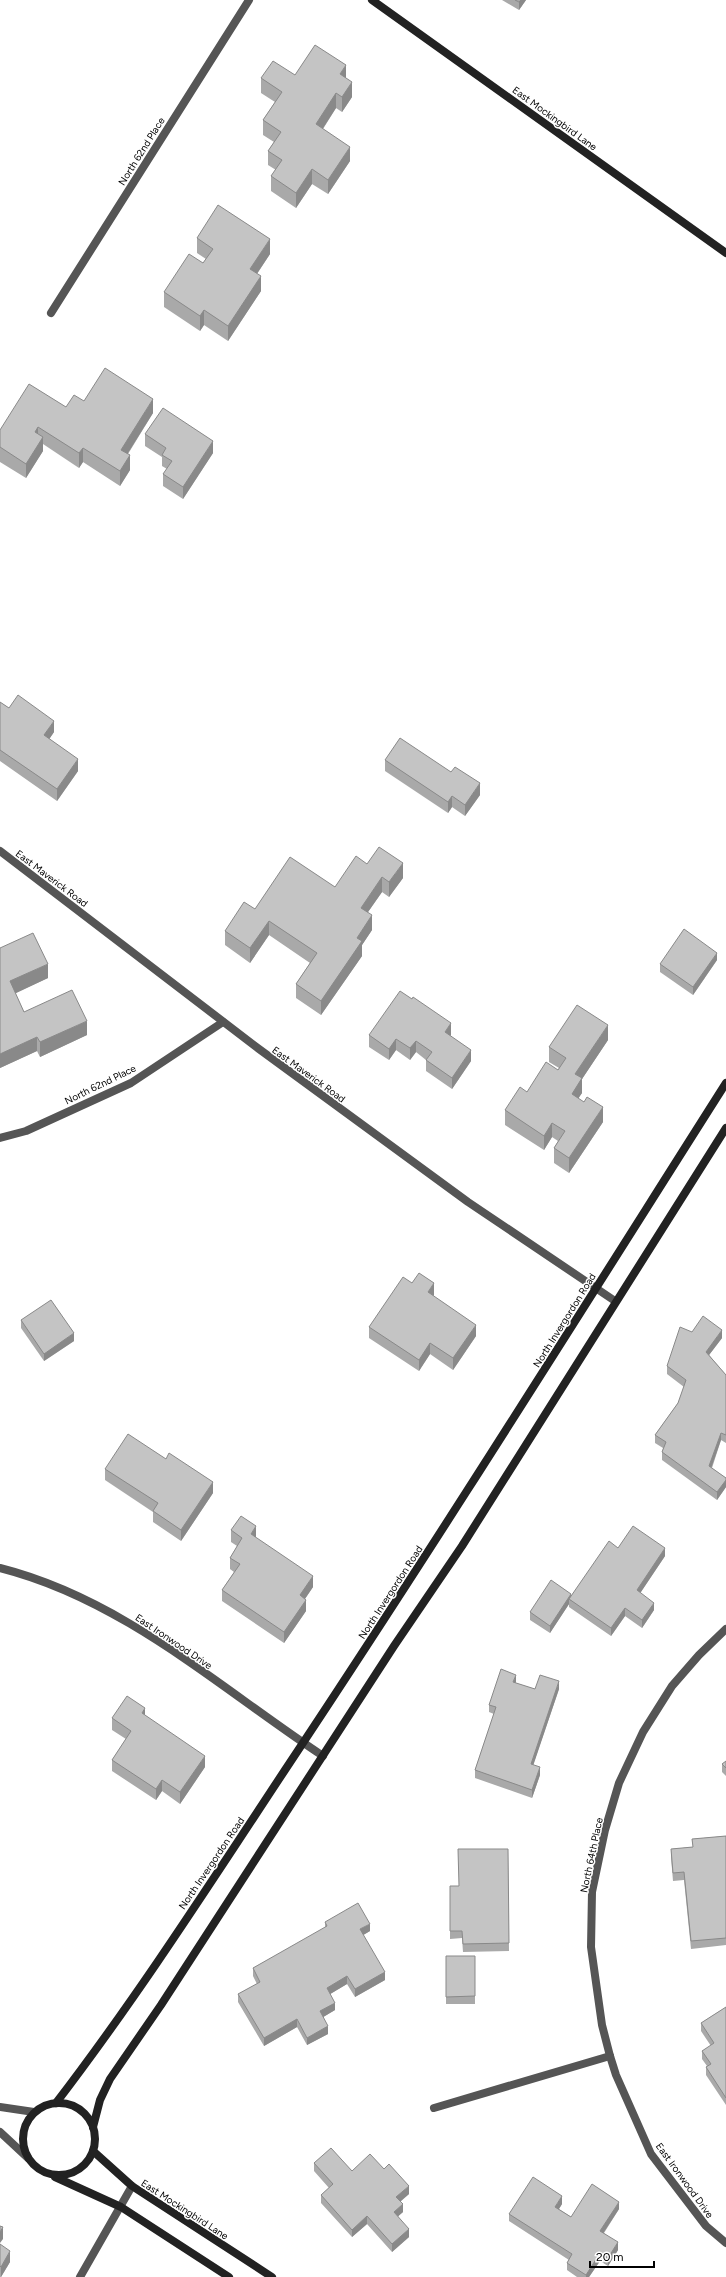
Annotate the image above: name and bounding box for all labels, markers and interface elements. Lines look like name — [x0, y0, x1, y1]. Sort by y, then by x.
street label: East Mockingbird Lane — [510, 83, 600, 154]
street label: North 62nd Place — [115, 114, 168, 188]
street label: East Maverick Road — [13, 847, 91, 910]
street label: East Maverick Road — [270, 1043, 348, 1105]
street label: North 62nd Place — [62, 1061, 139, 1107]
street label: North Invergordon Road — [530, 1271, 599, 1370]
street label: North Invergordon Road — [355, 1543, 426, 1641]
street label: East Ironwood Drive — [133, 1611, 215, 1672]
street label: North Invergordon Road — [176, 1814, 247, 1912]
street label: North 64th Place — [577, 1816, 606, 1894]
street label: East Ironwood Drive — [653, 2140, 717, 2221]
street label: East Mockingbird Lane — [139, 2176, 231, 2243]
scale bar — [590, 2243, 654, 2269]
text: 20 m — [596, 2250, 624, 2264]

